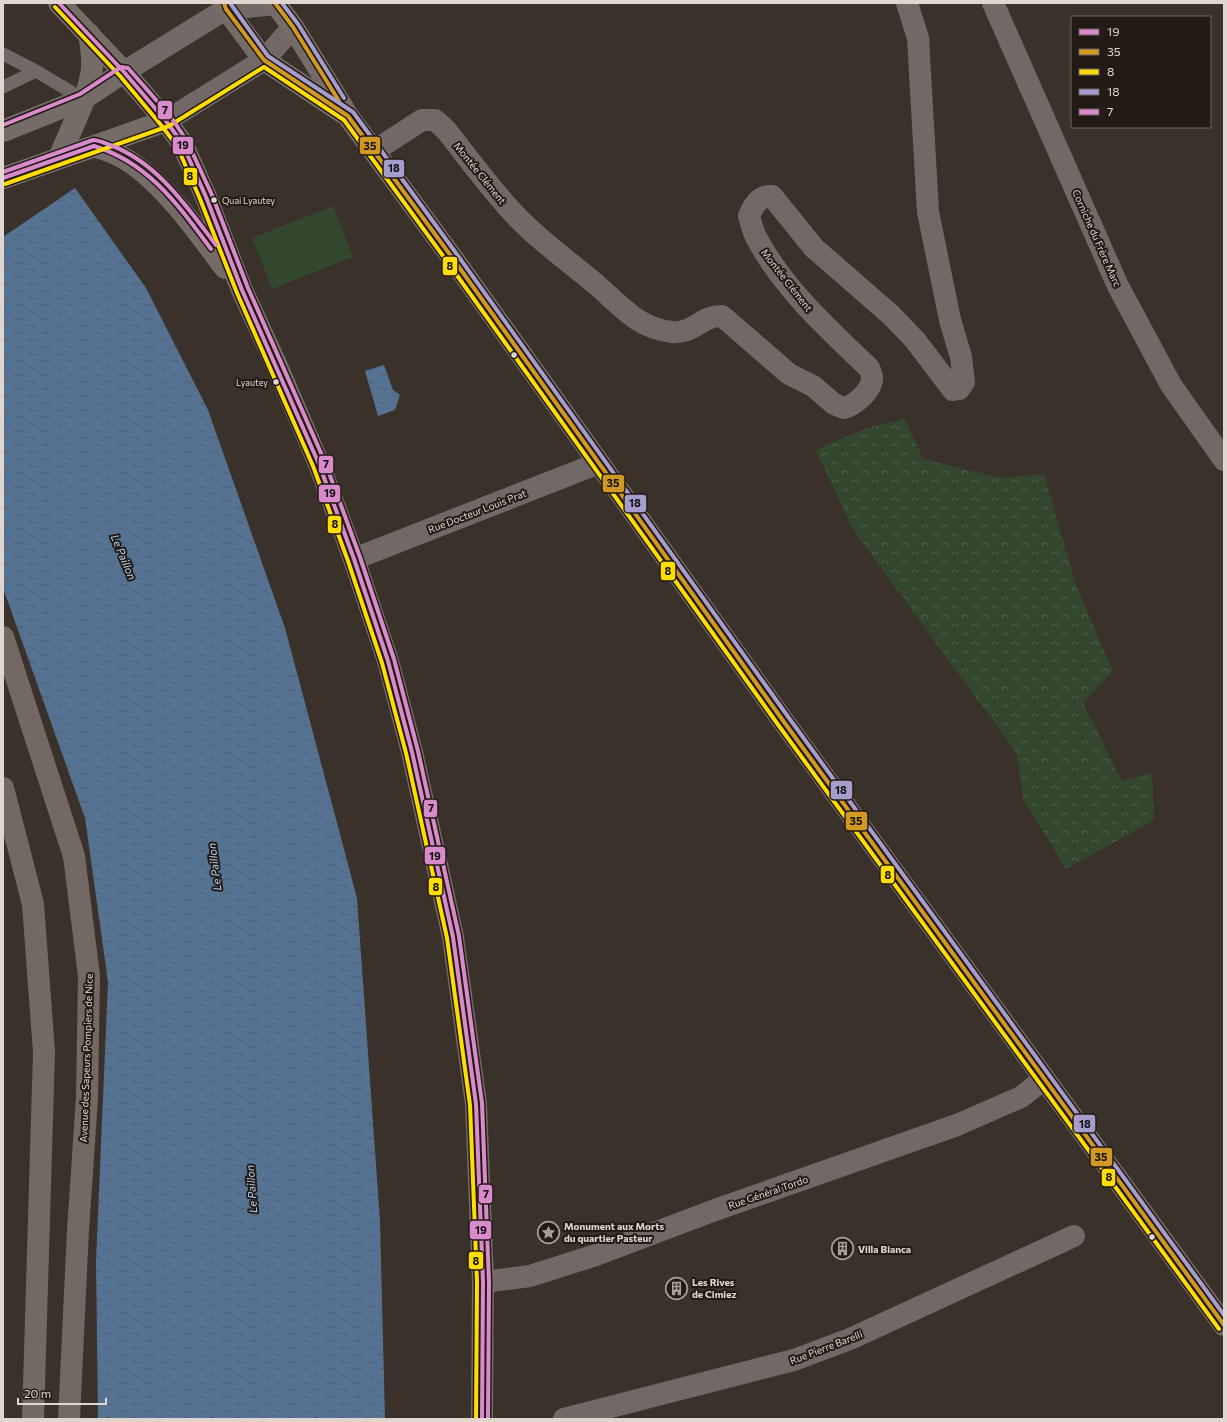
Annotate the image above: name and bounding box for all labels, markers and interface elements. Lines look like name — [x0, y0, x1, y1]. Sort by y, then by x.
legend — [1071, 16, 1211, 128]
text: 19 — [1107, 24, 1119, 38]
text: 35 — [1107, 44, 1121, 58]
text: 8 — [1107, 64, 1114, 78]
text: 18 — [1107, 84, 1119, 98]
line badge: 7 — [157, 100, 173, 120]
text: 7 — [162, 103, 168, 116]
text: 7 — [1107, 104, 1113, 118]
line badge: 19 — [172, 136, 194, 155]
line badge: 35 — [359, 136, 381, 155]
text: 19 — [177, 138, 189, 151]
text: 35 — [364, 139, 376, 152]
street label: Montée Clément — [451, 140, 509, 206]
line badge: 18 — [383, 159, 405, 178]
text: 18 — [388, 161, 400, 174]
line badge: 8 — [183, 167, 198, 186]
text: 8 — [187, 169, 194, 182]
street label: Corniche du Frère Marc — [1070, 187, 1124, 289]
marker: Quai Lyautey — [209, 195, 219, 205]
place label: Quai Lyautey — [222, 195, 276, 206]
street label: Montée Clément — [759, 246, 815, 314]
line badge: 8 — [442, 256, 458, 276]
text: 8 — [447, 259, 454, 272]
unlabelled marker — [509, 350, 519, 360]
place label: Lyautey — [236, 377, 268, 388]
marker: Lyautey — [271, 377, 281, 387]
line badge: 7 — [318, 455, 334, 474]
text: 7 — [323, 457, 329, 470]
line badge: 35 — [602, 474, 625, 493]
text: 35 — [607, 476, 619, 489]
line badge: 19 — [318, 484, 341, 503]
text: 19 — [324, 486, 336, 499]
street label: Rue Docteur Louis Prat — [426, 487, 528, 535]
line badge: 18 — [624, 494, 647, 513]
text: 18 — [629, 496, 641, 509]
line badge: 8 — [327, 515, 342, 534]
text: 8 — [332, 517, 339, 530]
water label: Le Paillon — [109, 532, 139, 582]
line badge: 8 — [660, 561, 676, 581]
text: 8 — [665, 564, 672, 577]
line badge: 18 — [830, 780, 853, 800]
text: 18 — [835, 783, 847, 796]
line badge: 7 — [423, 799, 438, 818]
text: 7 — [428, 801, 434, 814]
line badge: 35 — [845, 811, 868, 831]
text: 35 — [850, 814, 862, 827]
water label: Le Paillon — [205, 842, 223, 892]
line badge: 19 — [424, 846, 446, 865]
text: 19 — [429, 849, 441, 862]
line badge: 8 — [880, 865, 895, 884]
text: 8 — [885, 868, 892, 881]
line badge: 8 — [428, 877, 443, 896]
text: 8 — [433, 880, 440, 893]
street label: Avenue des Sapeurs Pompiers de Nice — [77, 973, 95, 1143]
line badge: 18 — [1073, 1114, 1096, 1133]
text: 18 — [1079, 1117, 1091, 1130]
line badge: 35 — [1090, 1147, 1113, 1167]
text: 35 — [1095, 1150, 1107, 1163]
water label: Le Paillon — [243, 1165, 259, 1213]
line badge: 8 — [1101, 1168, 1116, 1187]
text: 8 — [1106, 1170, 1113, 1183]
street label: Rue Général Tordo — [726, 1173, 810, 1211]
line badge: 7 — [478, 1184, 493, 1204]
text: 7 — [483, 1187, 489, 1200]
place icon: Monument aux Morts du quartier Pasteur — [535, 1219, 561, 1245]
line badge: 19 — [469, 1220, 492, 1240]
place label: Monument aux Morts du quartier Pasteur — [564, 1220, 664, 1244]
text: 19 — [475, 1223, 487, 1236]
unlabelled marker — [1147, 1232, 1157, 1242]
building icon: Villa Bianca — [829, 1236, 855, 1262]
place label: Villa Bianca — [858, 1243, 911, 1255]
line badge: 8 — [468, 1251, 484, 1270]
text: 8 — [473, 1254, 480, 1267]
building icon: Les Rives de Cimiez — [664, 1275, 690, 1301]
place label: Les Rives de Cimiez — [692, 1276, 737, 1300]
street label: Rue Pierre Barelli — [788, 1328, 864, 1366]
scale bar — [18, 1380, 106, 1406]
text: 20 m — [24, 1386, 51, 1400]

